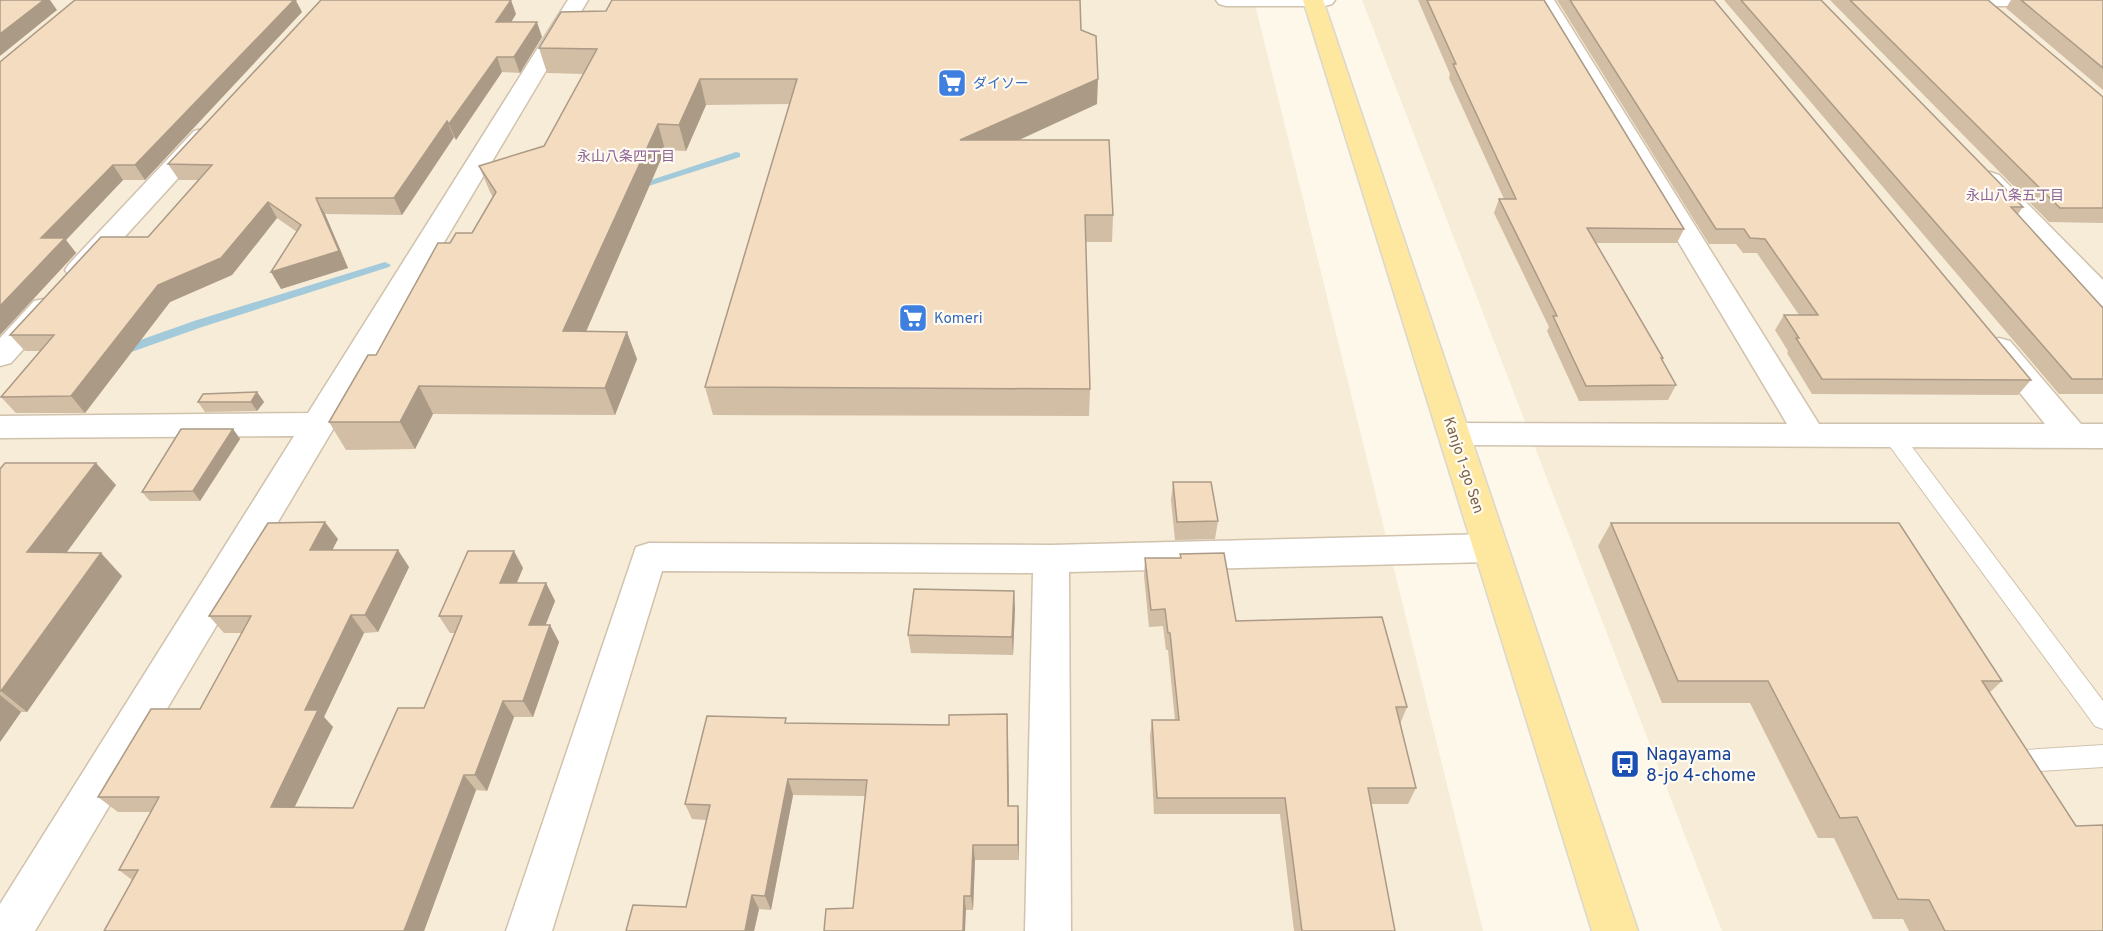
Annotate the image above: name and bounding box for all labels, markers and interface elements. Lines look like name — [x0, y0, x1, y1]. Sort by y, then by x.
supermarket icon: ダイソー — [936, 67, 968, 99]
place label: ダイソー — [973, 76, 1029, 93]
district label: 永山八条四丁目 — [577, 149, 675, 166]
district label: 永山八条五丁目 — [1966, 188, 2064, 205]
supermarket icon: Komeri — [897, 302, 929, 334]
place label: Komeri — [934, 310, 983, 329]
street label: Kanjo 1-go Sen — [1438, 415, 1487, 516]
place label: Nagayama 8-jo 4-chome — [1646, 744, 1756, 788]
bus stop icon: Nagayama 8-jo 4-chome — [1609, 748, 1641, 780]

